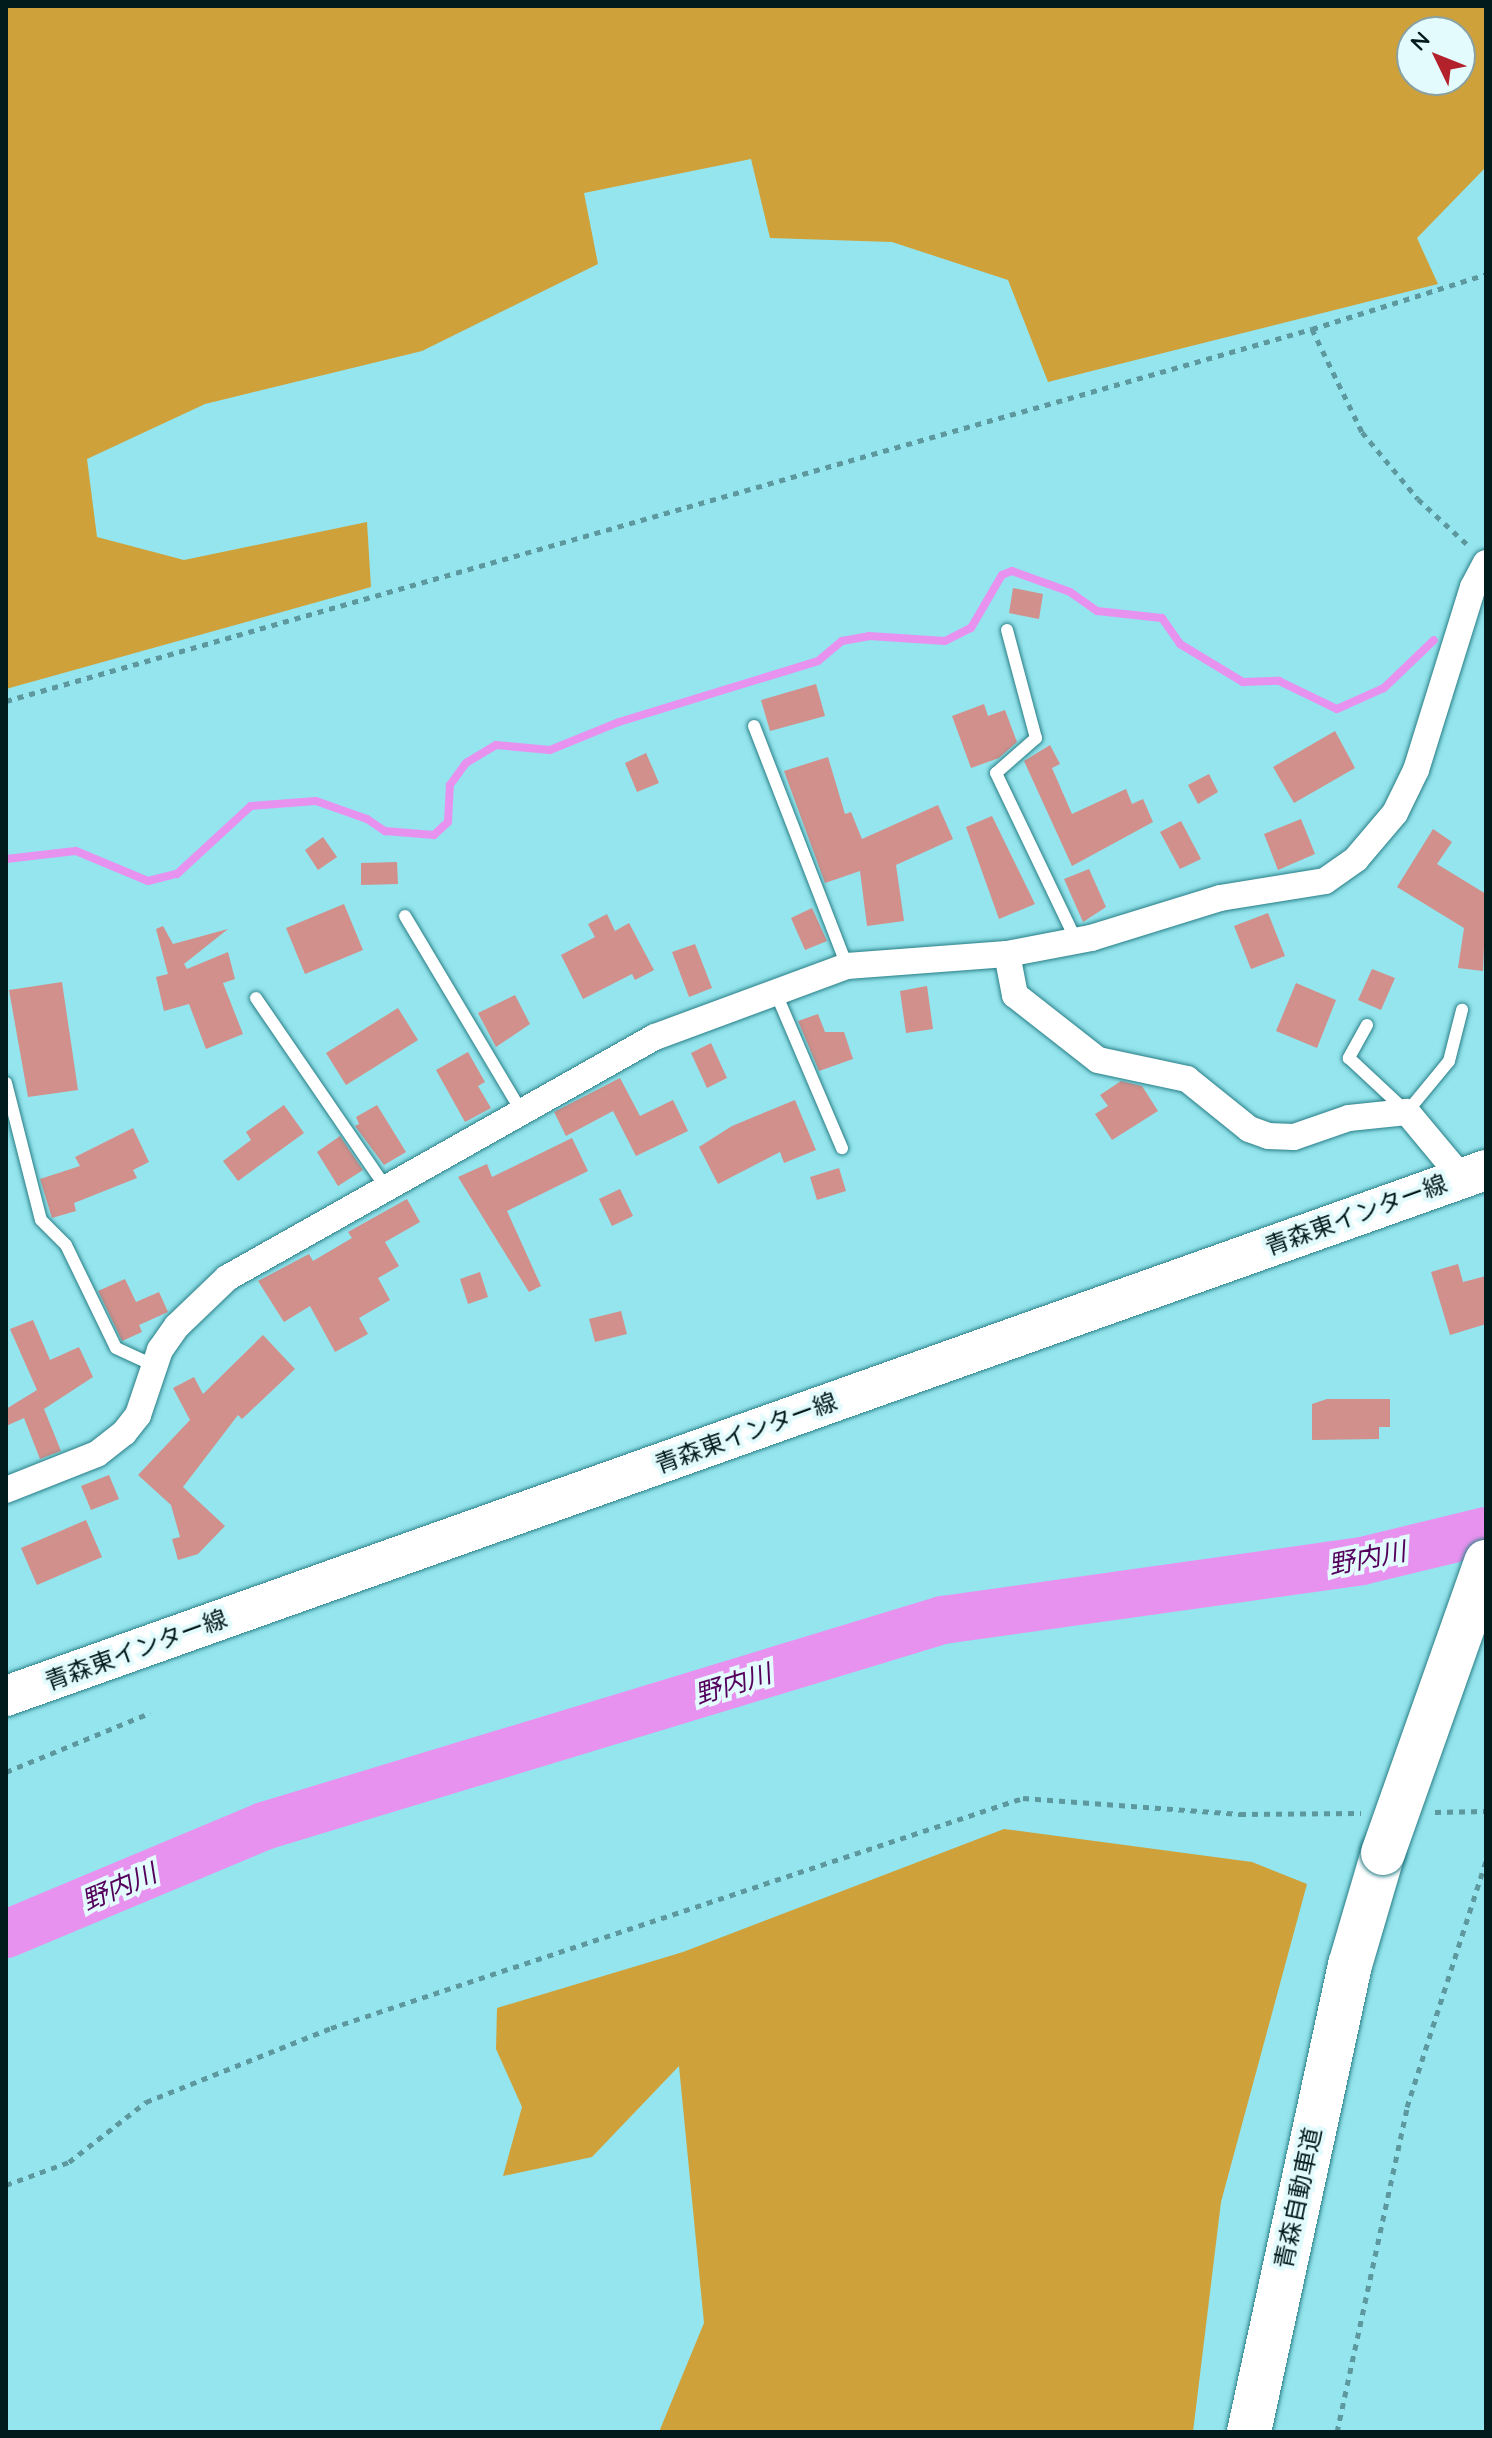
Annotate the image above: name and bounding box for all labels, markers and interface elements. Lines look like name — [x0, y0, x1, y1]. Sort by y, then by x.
north arrow — [1396, 16, 1476, 96]
text: N — [1404, 26, 1436, 56]
street label: 青森東インター線 — [1261, 1169, 1451, 1261]
street label: 青森東インター線 — [651, 1387, 841, 1479]
water label: 野内川 — [1326, 1535, 1408, 1581]
street label: 青森東インター線 — [41, 1604, 231, 1696]
water label: 野内川 — [691, 1658, 775, 1710]
water label: 野内川 — [77, 1857, 161, 1917]
street label: 青森自動車道 — [1269, 2125, 1327, 2271]

